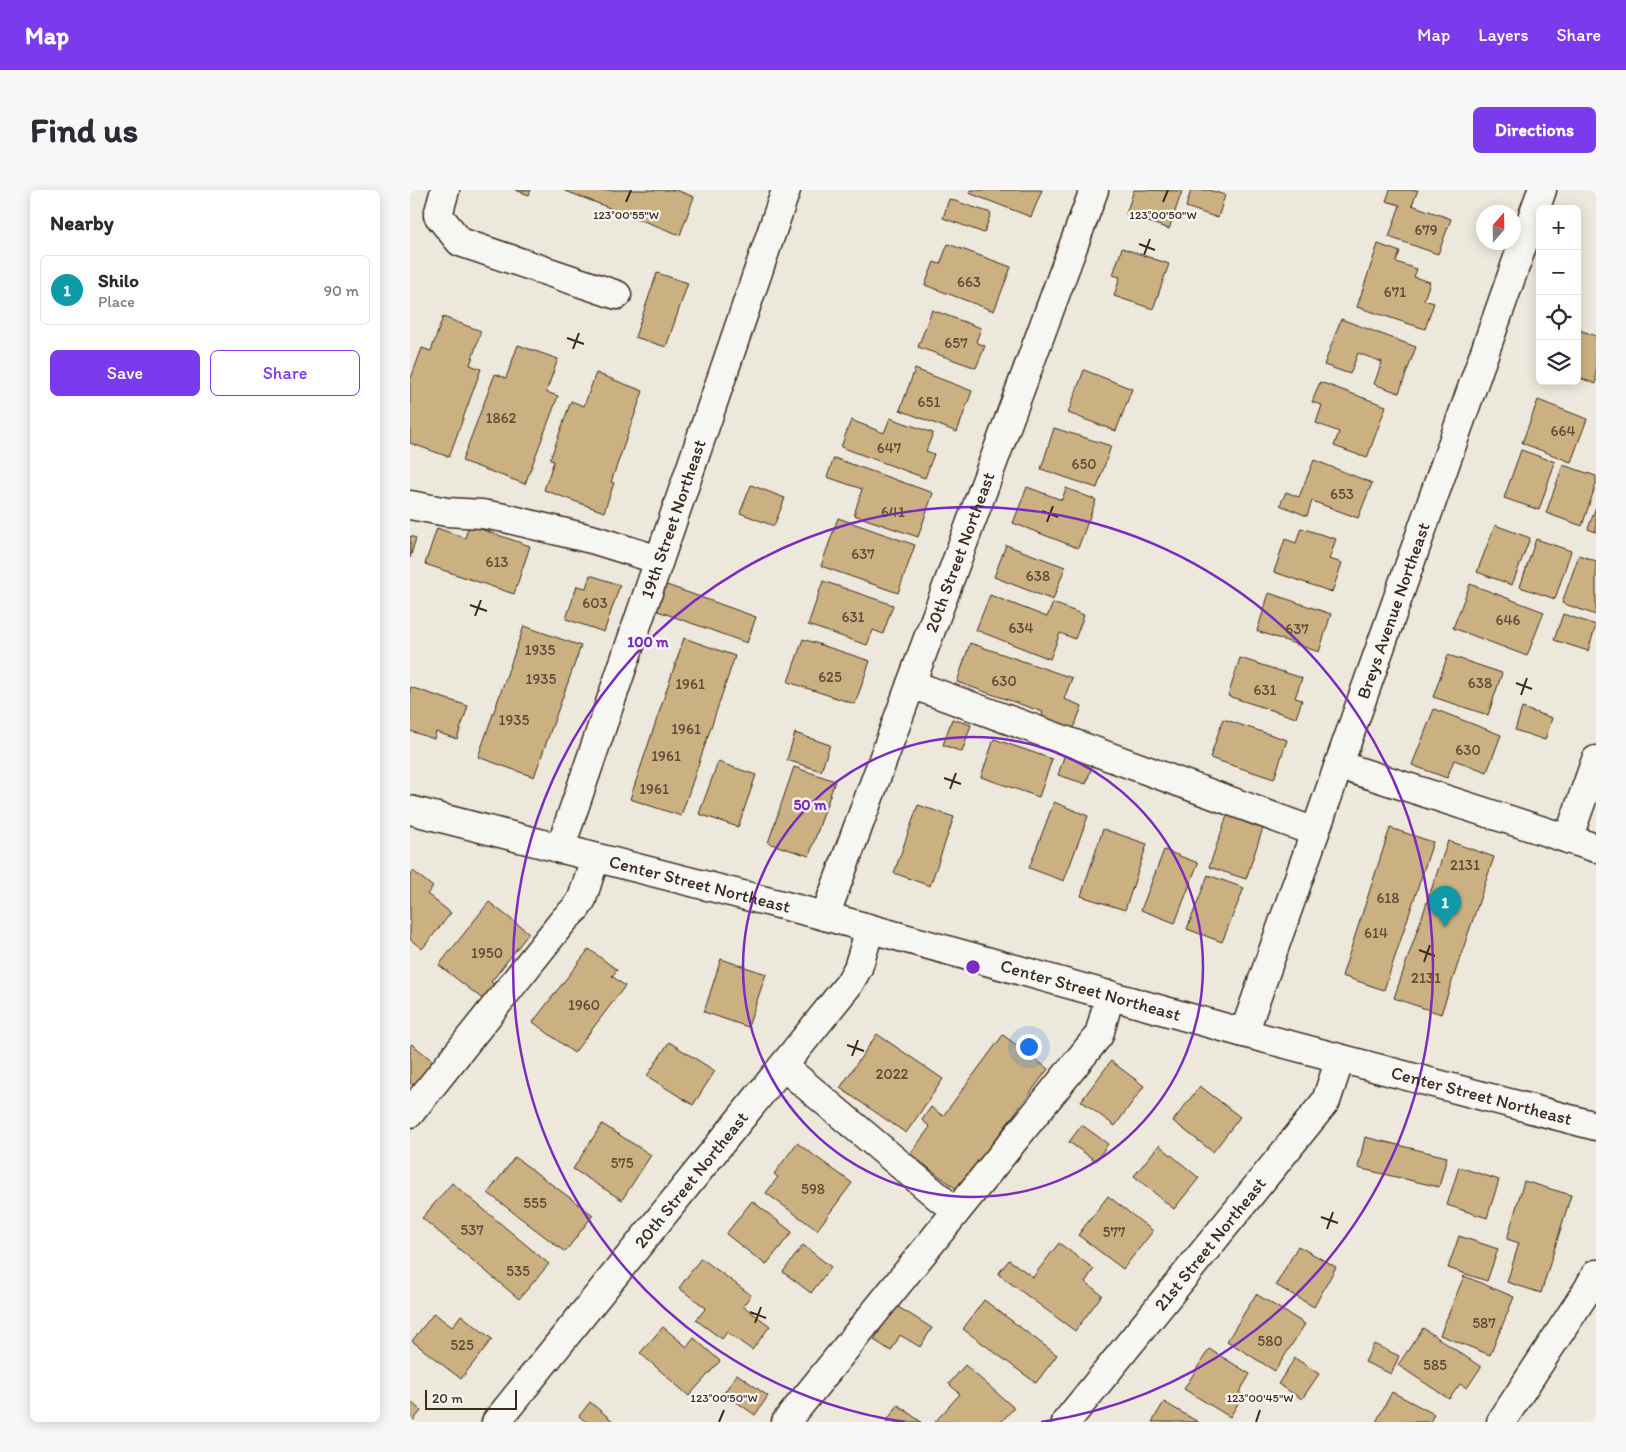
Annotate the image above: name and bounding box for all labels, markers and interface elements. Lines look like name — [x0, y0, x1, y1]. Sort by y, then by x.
text: Map — [25, 21, 69, 50]
text: Map — [1417, 24, 1450, 46]
text: Layers — [1478, 24, 1528, 46]
text: Share — [1556, 24, 1601, 46]
button: Directions — [1473, 107, 1596, 153]
text: Find us — [30, 109, 138, 151]
north arrow — [1476, 205, 1521, 250]
map controls — [1536, 205, 1581, 385]
button: + — [1536, 205, 1581, 250]
text: 123°00'55"W — [593, 208, 659, 222]
text: 123°00'50"W — [1129, 208, 1197, 222]
text: Nearby — [50, 210, 114, 235]
house number: 679 — [1414, 221, 1438, 239]
button: − — [1536, 250, 1581, 295]
text: Shilo — [98, 269, 139, 292]
house number: 663 — [957, 273, 981, 291]
text: 1 — [63, 281, 71, 300]
text: 90 m — [324, 281, 359, 300]
house number: 671 — [1384, 283, 1406, 301]
text: Place — [98, 292, 135, 311]
button: locate — [1536, 295, 1581, 340]
house number: 657 — [944, 334, 968, 352]
button: layers — [1536, 340, 1581, 385]
button: Save — [50, 350, 200, 396]
button: Share — [210, 350, 360, 396]
house number: 651 — [918, 393, 940, 411]
house number: 1862 — [485, 409, 517, 427]
house number: 664 — [1551, 422, 1575, 440]
street label: 19th Street Northeast — [636, 436, 711, 601]
house number: 647 — [877, 439, 902, 457]
house number: 650 — [1071, 455, 1097, 473]
street label: 20th Street Northeast — [920, 469, 1000, 635]
house number: 653 — [1330, 485, 1354, 503]
house number: 641 — [881, 503, 905, 521]
street label: Breys Avenue Northeast — [1352, 519, 1435, 702]
house number: 637 — [851, 545, 875, 563]
house number: 613 — [485, 553, 509, 571]
house number: 638 — [1026, 567, 1050, 585]
house number: 603 — [582, 594, 608, 612]
house number: 631 — [841, 608, 865, 626]
house number: 646 — [1496, 611, 1521, 629]
house number: 634 — [1008, 619, 1034, 637]
house number: 637 — [1285, 620, 1309, 638]
text: 100 m — [627, 633, 669, 651]
house number: 1935 — [525, 641, 556, 659]
house number: 625 — [818, 668, 842, 686]
house number: 1935 — [526, 670, 557, 688]
house number: 630 — [991, 672, 1017, 690]
house number: 638 — [1468, 674, 1492, 692]
house number: 1961 — [675, 675, 705, 693]
house number: 631 — [1253, 681, 1277, 699]
house number: 1935 — [499, 711, 530, 729]
house number: 1961 — [671, 720, 701, 738]
house number: 630 — [1455, 741, 1481, 759]
house number: 1961 — [651, 747, 681, 765]
house number: 1961 — [639, 780, 669, 798]
text: 50 m — [793, 796, 827, 814]
street label: Center Street Northeast — [607, 850, 793, 918]
house number: 2131 — [1450, 856, 1480, 874]
pin: 1 — [1429, 886, 1461, 927]
house number: 618 — [1376, 889, 1400, 907]
house number: 614 — [1364, 924, 1388, 942]
house number: 1950 — [471, 944, 503, 962]
street label: Center Street Northeast — [998, 954, 1183, 1026]
centre of rings — [964, 958, 982, 976]
house number: 2131 — [1411, 969, 1441, 987]
house number: 1960 — [568, 996, 600, 1014]
your location — [1016, 1034, 1042, 1060]
street label: Center Street Northeast — [1389, 1061, 1575, 1130]
house number: 2022 — [876, 1065, 909, 1083]
street label: 20th Street Northeast — [629, 1107, 753, 1253]
house number: 575 — [610, 1154, 634, 1172]
street label: 21st Street Northeast — [1150, 1173, 1271, 1315]
house number: 598 — [801, 1180, 825, 1198]
house number: 555 — [523, 1194, 547, 1212]
house number: 537 — [460, 1221, 484, 1239]
house number: 577 — [1103, 1223, 1126, 1241]
house number: 535 — [506, 1262, 530, 1280]
house number: 587 — [1472, 1314, 1496, 1332]
house number: 580 — [1257, 1332, 1283, 1350]
house number: 525 — [450, 1336, 474, 1354]
house number: 585 — [1423, 1356, 1447, 1374]
scale bar — [425, 1387, 518, 1410]
text: 20 m — [432, 1390, 463, 1407]
text: 123°00'50"W — [690, 1391, 758, 1405]
text: 123°00'45"W — [1226, 1391, 1294, 1405]

